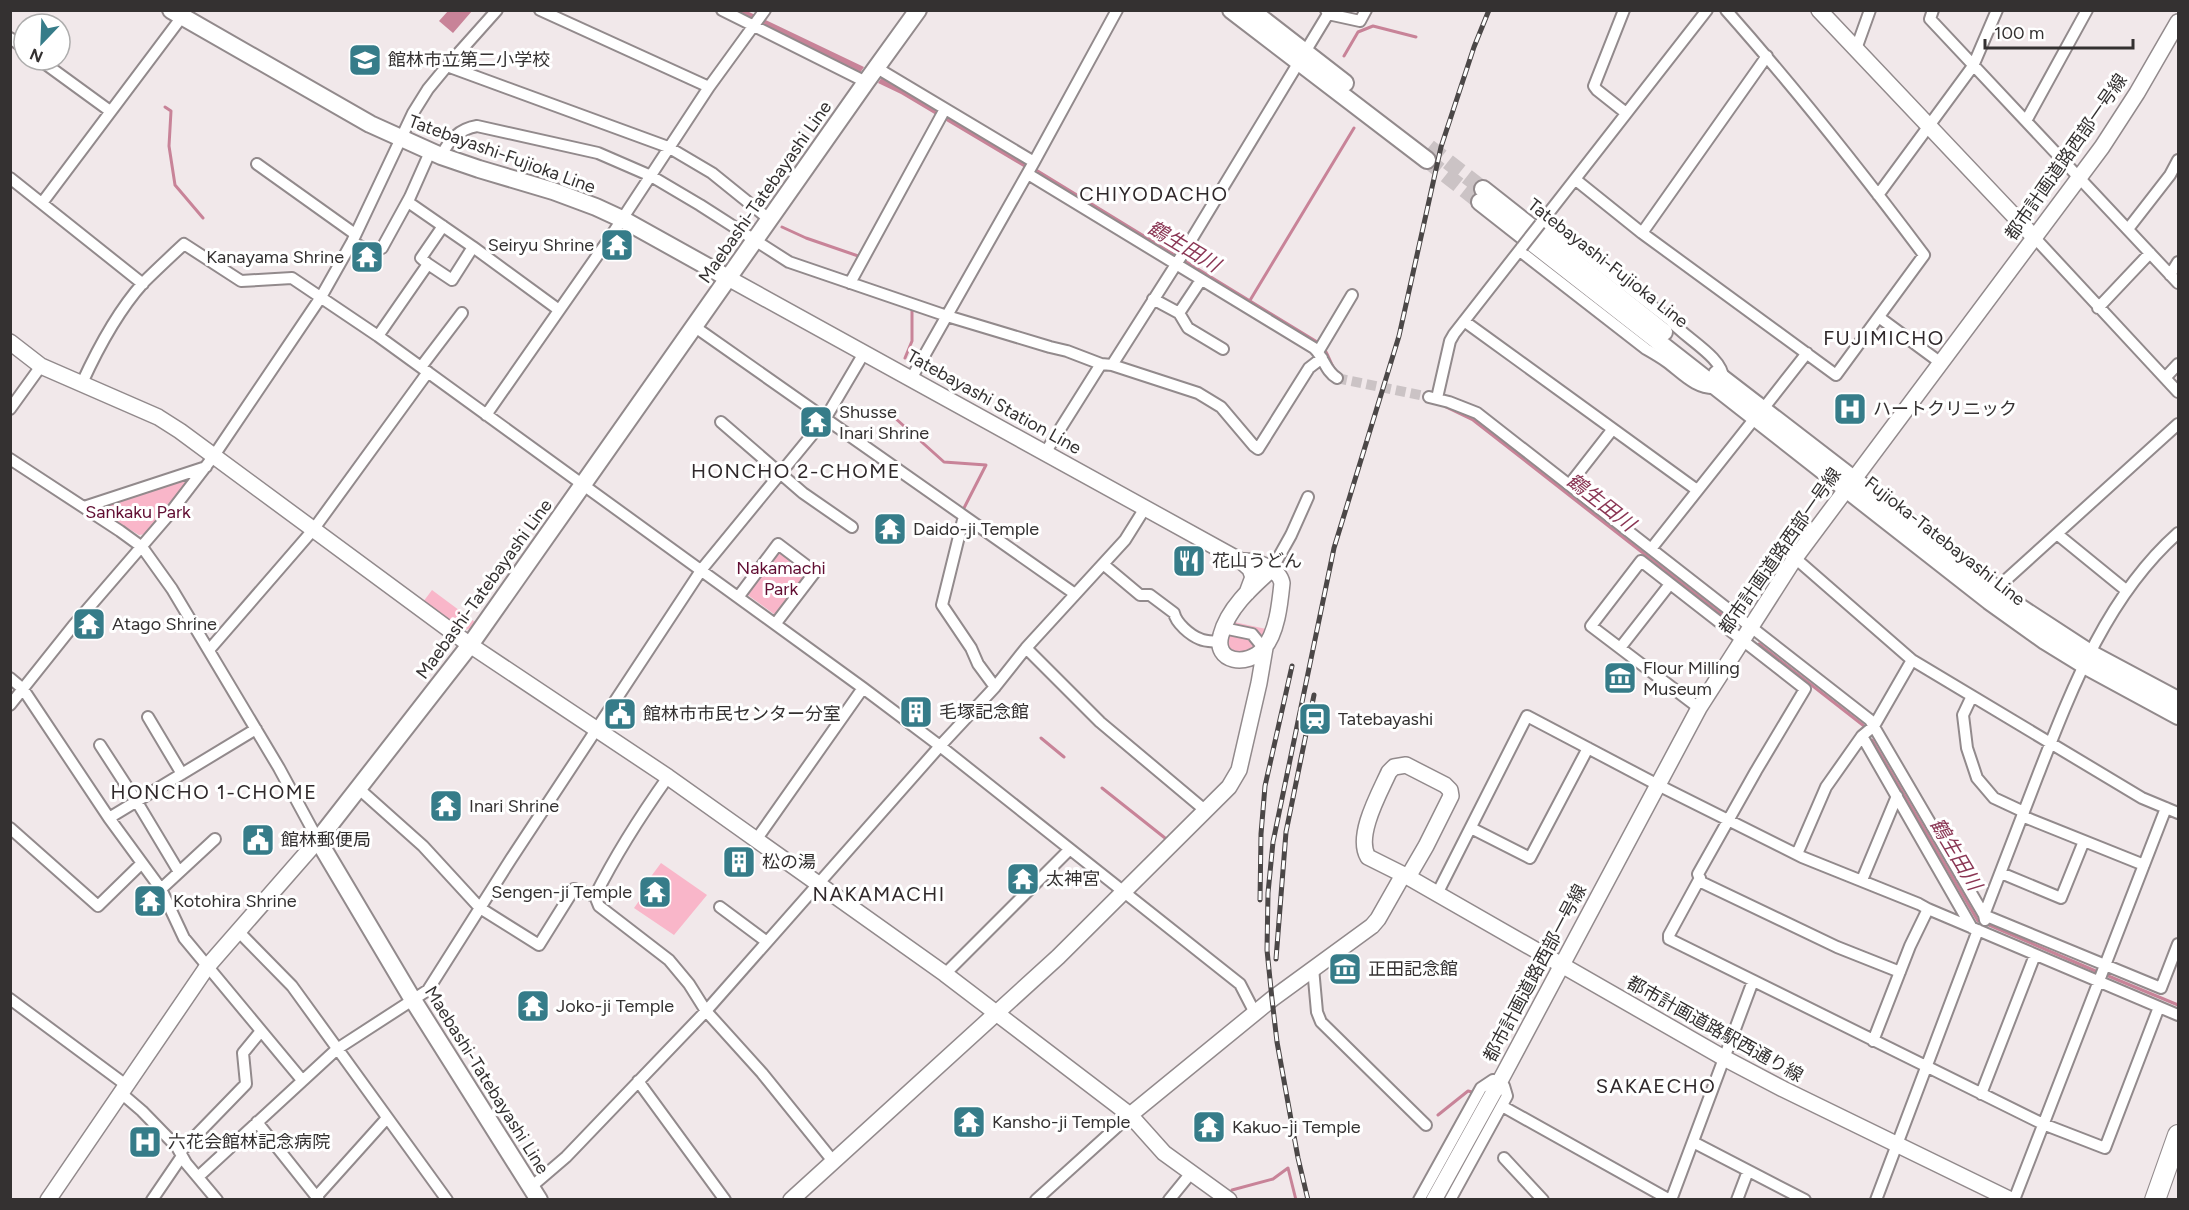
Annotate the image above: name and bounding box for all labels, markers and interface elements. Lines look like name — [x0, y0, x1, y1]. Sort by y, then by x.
north arrow — [12, 12, 72, 72]
scale bar — [1985, 12, 2134, 50]
text: 100 m — [1994, 22, 2044, 44]
school or university icon: 館林市立第二小学校 — [347, 42, 383, 78]
text: N — [27, 44, 46, 67]
place label: 館林市立第二小学校 — [388, 49, 550, 71]
street label: 都市計画道路西部一号線 — [2000, 70, 2132, 244]
street label: Maebashi-Tatebayashi Line — [694, 97, 836, 287]
street label: Tatebayashi-Fujioka Line — [405, 110, 599, 198]
district label: CHIYODACHO — [1079, 182, 1229, 206]
street label: Tatebayashi-Fujioka Line — [1523, 194, 1693, 333]
water label: 鶴生田川 — [1144, 215, 1226, 278]
temple icon: Seiryu Shrine — [599, 227, 635, 263]
place label: Seiryu Shrine — [488, 234, 594, 256]
temple icon: Kanayama Shrine — [349, 239, 385, 275]
place label: Kanayama Shrine — [206, 246, 344, 268]
district label: FUJIMICHO — [1823, 326, 1945, 350]
street label: Tatebayashi Station Line — [903, 345, 1085, 459]
hospital icon: ハートクリニック — [1832, 391, 1868, 427]
place label: ハートクリニック — [1873, 398, 2017, 420]
place label: Shusse Inari Shrine — [839, 401, 929, 444]
temple icon: Shusse Inari Shrine — [798, 404, 834, 440]
district label: HONCHO 2-CHOME — [691, 459, 901, 483]
street label: 都市計画道路西部一号線 — [1714, 464, 1846, 638]
water label: 鶴生田川 — [1562, 468, 1641, 537]
street label: Fujioka-Tatebayashi Line — [1860, 472, 2030, 611]
street label: Maebashi-Tatebayashi Line — [411, 495, 557, 683]
park label: Sankaku Park — [85, 501, 191, 523]
temple icon: Daido-ji Temple — [872, 511, 908, 547]
place label: Daido-ji Temple — [913, 518, 1039, 540]
restaurant icon: 花山うどん — [1171, 543, 1207, 579]
place label: 花山うどん — [1212, 550, 1302, 572]
park label: Nakamachi Park — [736, 557, 826, 600]
temple icon: Atago Shrine — [71, 606, 107, 642]
place label: Atago Shrine — [112, 613, 217, 635]
place label: Flour Milling Museum — [1643, 657, 1740, 700]
museum icon: Flour Milling Museum — [1602, 660, 1638, 696]
building icon: 毛塚記念館 — [898, 694, 934, 730]
public building icon: 館林市市民センター分室 — [602, 696, 638, 732]
place label: 毛塚記念館 — [939, 701, 1029, 723]
station icon: Tatebayashi — [1297, 701, 1333, 737]
place label: 館林市市民センター分室 — [643, 703, 841, 725]
place label: Tatebayashi — [1338, 708, 1433, 730]
district label: HONCHO 1-CHOME — [110, 780, 318, 804]
temple icon: Inari Shrine — [428, 788, 464, 824]
place label: Inari Shrine — [469, 795, 559, 817]
water label: 鶴生田川 — [1925, 814, 1988, 896]
public building icon: 館林郵便局 — [240, 822, 276, 858]
place label: 館林郵便局 — [281, 829, 371, 851]
building icon: 松の湯 — [721, 844, 757, 880]
place label: 松の湯 — [762, 851, 816, 873]
temple icon: 太神宮 — [1005, 861, 1041, 897]
place label: 太神宮 — [1046, 868, 1100, 890]
temple icon: Sengen-ji Temple — [637, 874, 673, 910]
street label: 都市計画道路西部一号線 — [1479, 880, 1591, 1066]
place label: Sengen-ji Temple — [491, 881, 632, 903]
district label: NAKAMACHI — [812, 882, 946, 906]
temple icon: Kotohira Shrine — [132, 883, 168, 919]
place label: Kotohira Shrine — [173, 890, 297, 912]
museum icon: 正田記念館 — [1327, 951, 1363, 987]
place label: 正田記念館 — [1368, 958, 1458, 980]
street label: 都市計画道路駅西通り線 — [1623, 971, 1807, 1087]
street label: Maebashi-Tatebayashi Line — [420, 982, 554, 1178]
temple icon: Joko-ji Temple — [515, 988, 551, 1024]
place label: Joko-ji Temple — [556, 995, 674, 1017]
district label: SAKAECHO — [1596, 1074, 1716, 1098]
temple icon: Kansho-ji Temple — [951, 1104, 987, 1140]
temple icon: Kakuo-ji Temple — [1191, 1109, 1227, 1145]
place label: Kansho-ji Temple — [992, 1111, 1130, 1133]
place label: Kakuo-ji Temple — [1232, 1116, 1361, 1138]
hospital icon: 六花会館林記念病院 — [127, 1124, 163, 1160]
place label: 六花会館林記念病院 — [168, 1131, 330, 1153]

